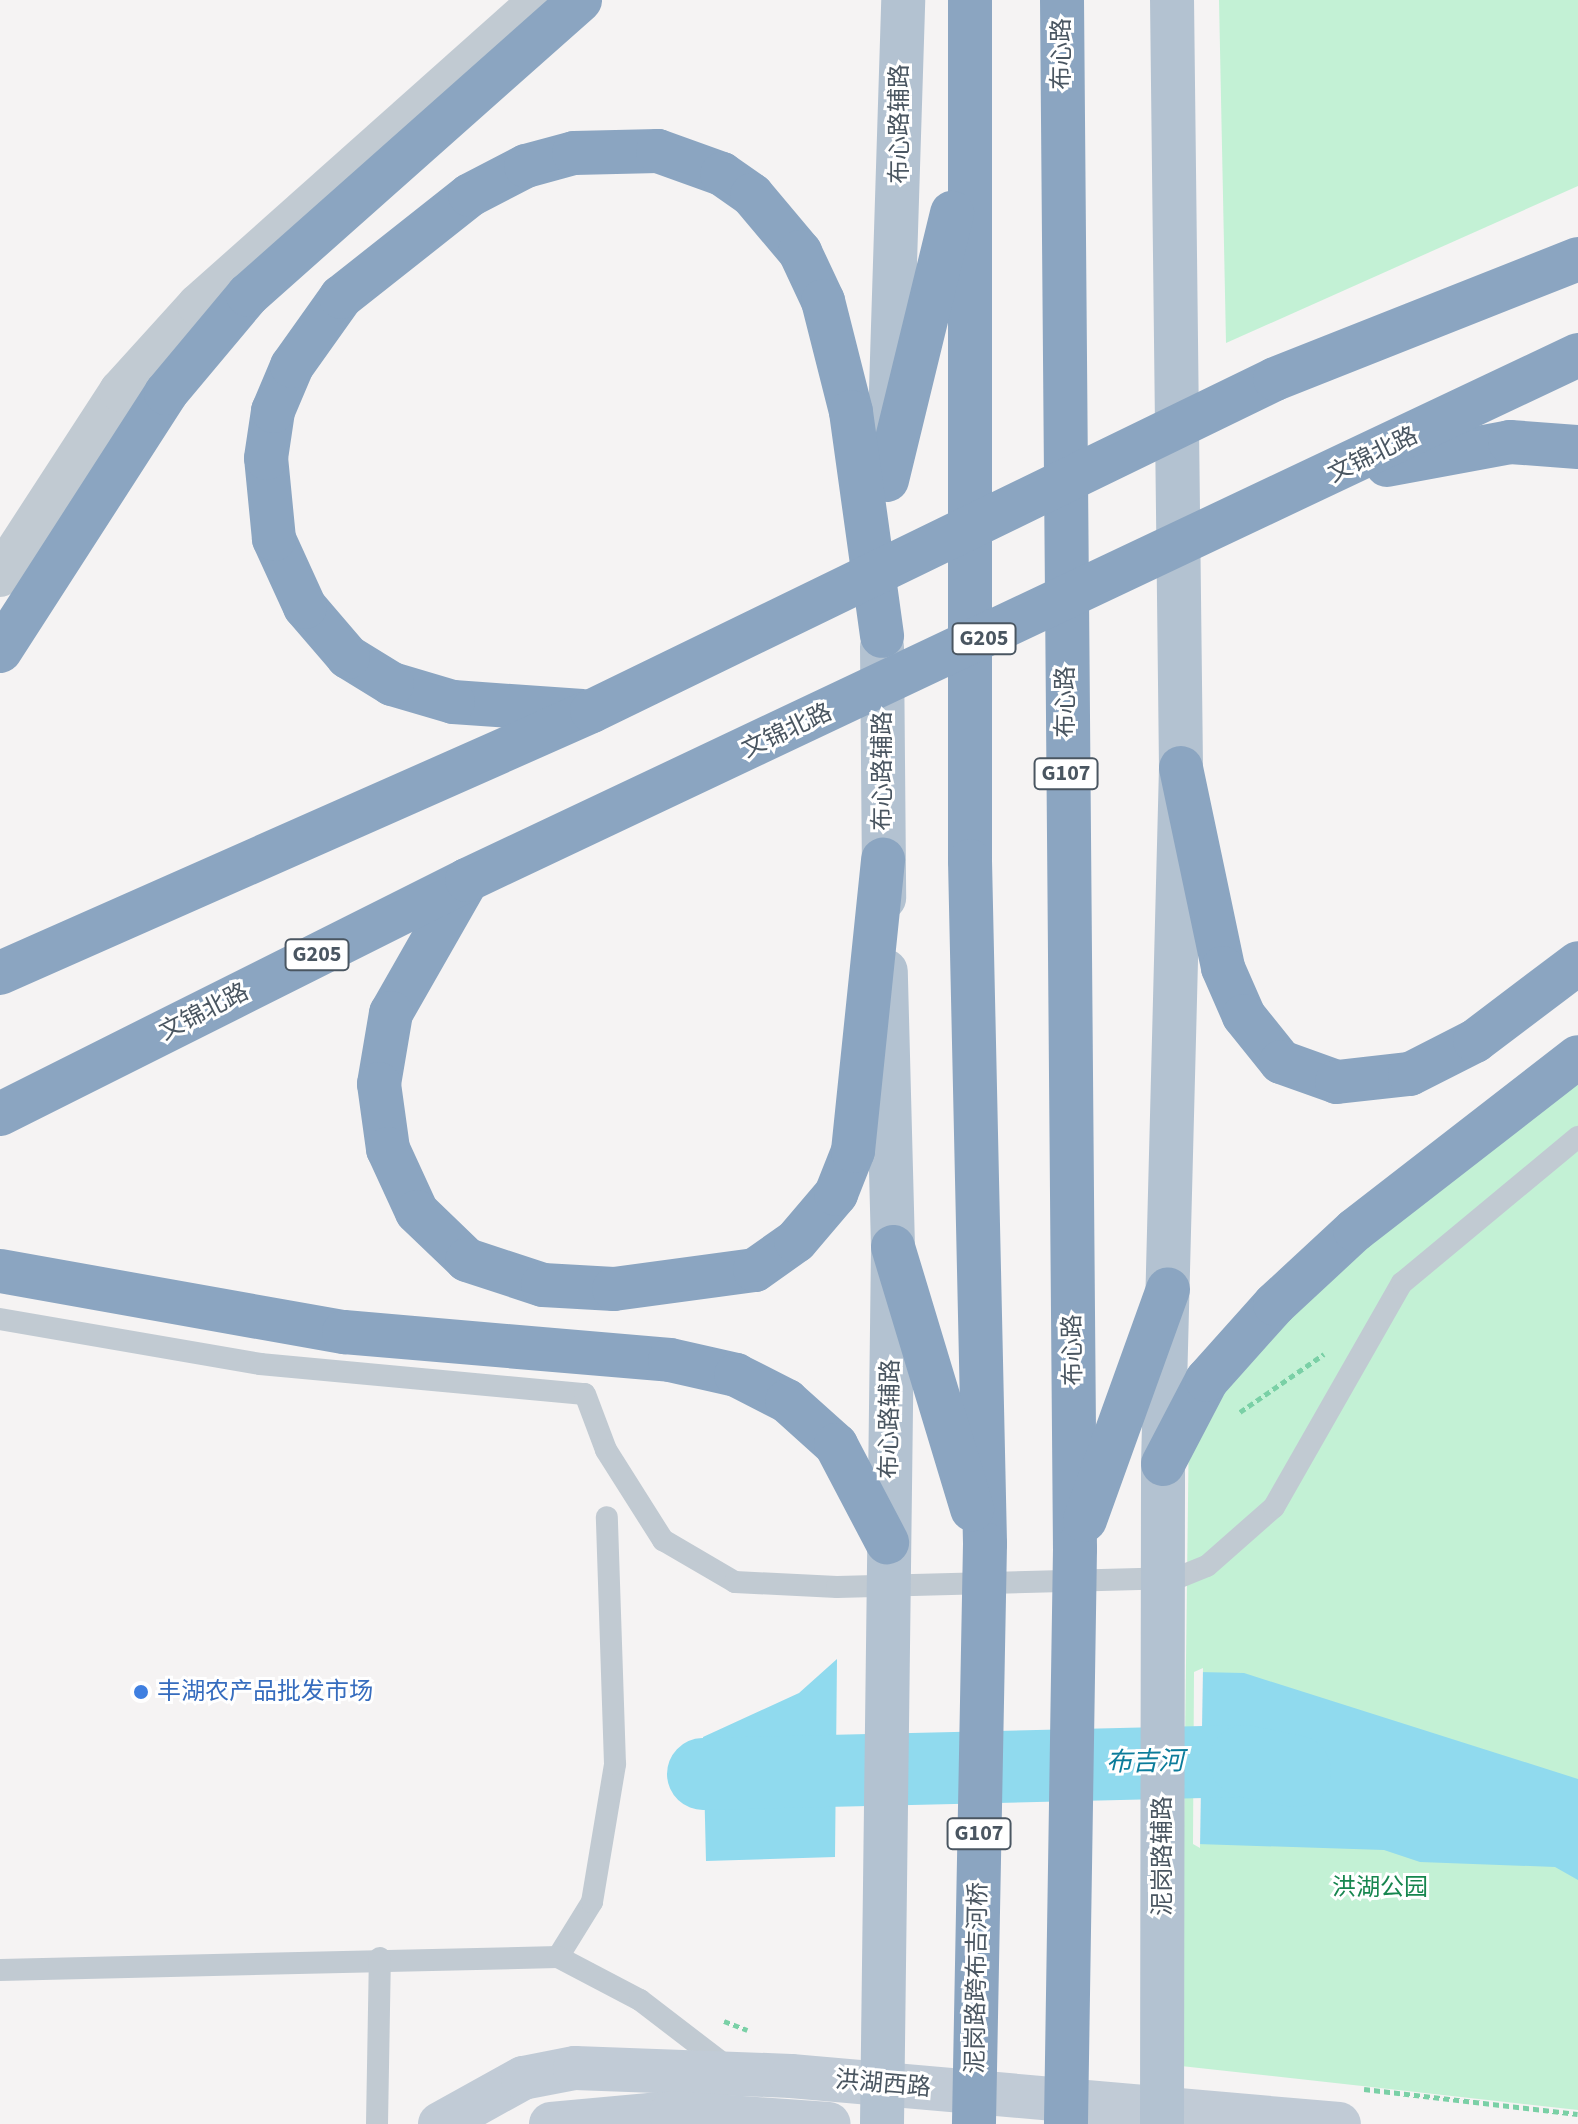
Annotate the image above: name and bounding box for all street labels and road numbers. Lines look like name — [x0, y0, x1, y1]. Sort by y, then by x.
street label: 布心路 — [1048, 18, 1076, 90]
street label: 布心路辅路 — [886, 64, 914, 184]
street label: 文锦北路 — [1324, 421, 1422, 489]
road number: G205 — [950, 621, 1018, 657]
street label: 布心路 — [1052, 666, 1080, 738]
street label: 文锦北路 — [737, 698, 837, 764]
street label: 布心路辅路 — [869, 711, 897, 831]
road number: G107 — [1032, 756, 1100, 792]
road number: G205 — [283, 937, 351, 973]
street label: 文锦北路 — [155, 977, 253, 1047]
street label: 布心路 — [1058, 1314, 1088, 1386]
street label: 布心路辅路 — [875, 1359, 905, 1479]
street label: 泥岗路辅路 — [1149, 1796, 1177, 1916]
road number: G107 — [945, 1816, 1013, 1852]
street label: 泥岗路跨布吉河桥 — [961, 1882, 993, 2074]
street label: 洪湖西路 — [834, 2065, 932, 2103]

